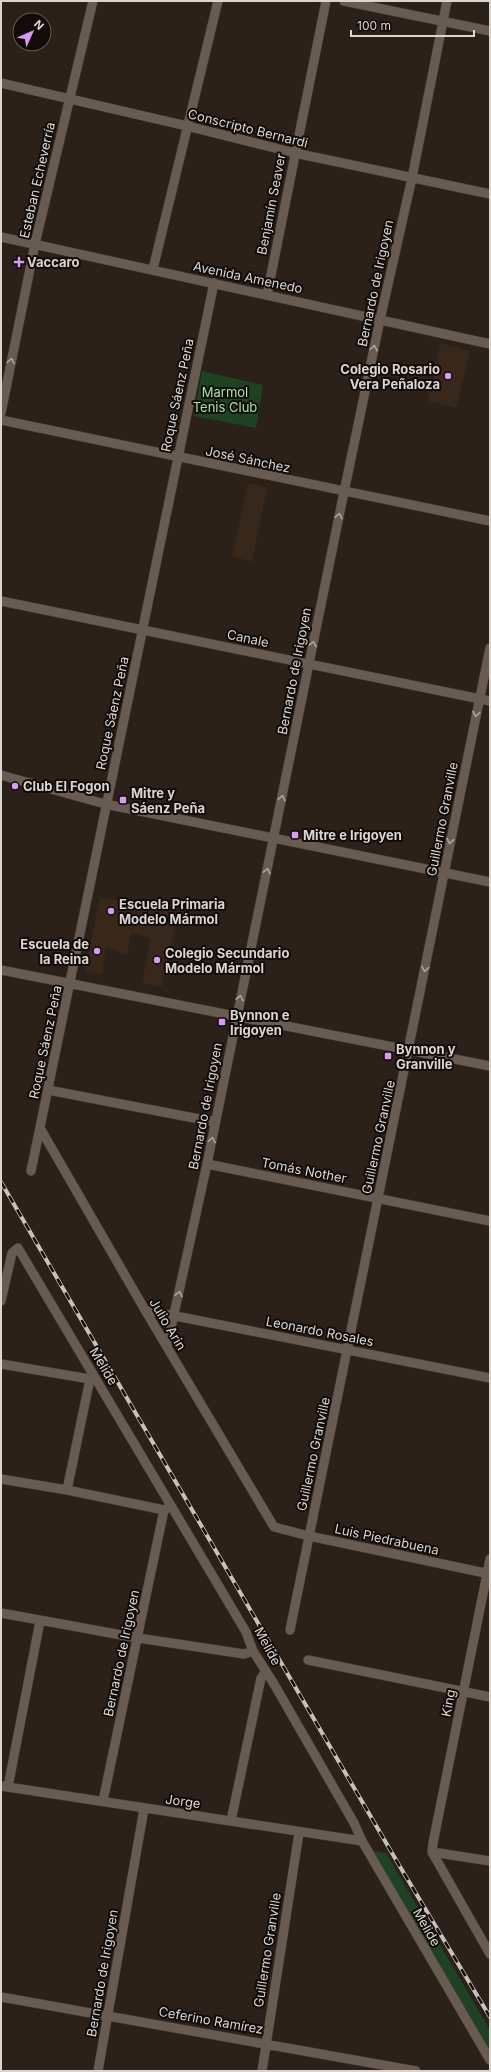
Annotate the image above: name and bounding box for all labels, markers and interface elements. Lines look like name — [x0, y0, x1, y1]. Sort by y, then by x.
north arrow — [12, 12, 52, 52]
scale bar — [351, 12, 474, 38]
text: N — [31, 17, 47, 33]
text: 100 m — [357, 18, 391, 33]
street label: Conscripto Bernardi — [186, 105, 310, 151]
street label: Esteban Echeverría — [16, 120, 58, 240]
street label: Benjamín Seaver — [253, 152, 289, 256]
street label: Bernardo de Irigoyen — [354, 218, 396, 348]
place label: Vaccaro — [27, 254, 79, 270]
marker: Vaccaro — [14, 257, 24, 267]
street label: Avenida Amenedo — [192, 258, 304, 296]
street label: Roque Sáenz Peña — [157, 337, 197, 453]
one-way arrow — [370, 345, 378, 351]
one-way arrow — [7, 358, 15, 364]
place label: Colegio Rosario Vera Peñaloza — [340, 361, 440, 392]
marker: Colegio Rosario Vera Peñaloza — [443, 371, 453, 381]
park label: Marmol Tenis Club — [193, 384, 257, 415]
street label: José Sánchez — [204, 442, 292, 476]
one-way arrow — [335, 513, 343, 519]
street label: Bernardo de Irigoyen — [274, 606, 314, 736]
street label: Canale — [226, 626, 270, 650]
one-way arrow — [309, 640, 317, 647]
street label: Roque Sáenz Peña — [92, 655, 132, 771]
one-way arrow — [472, 711, 481, 717]
street label: Guillermo Granville — [423, 761, 461, 877]
place label: Club El Fogon — [23, 778, 110, 794]
marker: Club El Fogon — [10, 781, 20, 791]
place label: Mitre y Sáenz Peña — [131, 785, 205, 816]
marker: Mitre y Sáenz Peña — [118, 795, 128, 805]
one-way arrow — [277, 795, 285, 802]
place label: Mitre e Irigoyen — [303, 827, 402, 843]
marker: Mitre e Irigoyen — [290, 830, 300, 840]
one-way arrow — [447, 838, 455, 844]
one-way arrow — [262, 868, 270, 874]
place label: Escuela Primaria Modelo Mármol — [119, 896, 225, 927]
marker: Escuela Primaria Modelo Mármol — [106, 906, 116, 916]
place label: Escuela de la Reina — [20, 936, 89, 967]
place label: Colegio Secundario Modelo Mármol — [165, 945, 289, 976]
marker: Escuela de la Reina — [92, 946, 102, 956]
marker: Colegio Secundario Modelo Mármol — [152, 955, 162, 965]
one-way arrow — [422, 966, 430, 972]
street label: Roque Sáenz Peña — [25, 984, 65, 1100]
one-way arrow — [236, 995, 244, 1002]
place label: Bynnon e Irigoyen — [230, 1007, 290, 1038]
marker: Bynnon e Irigoyen — [217, 1017, 227, 1027]
street label: Bernardo de Irigoyen — [185, 1041, 225, 1171]
place label: Bynnon y Granville — [396, 1041, 456, 1072]
marker: Bynnon y Granville — [383, 1051, 393, 1061]
street label: Guillermo Granville — [358, 1079, 398, 1195]
one-way arrow — [207, 1137, 215, 1143]
street label: Tomás Nother — [260, 1154, 348, 1186]
one-way arrow — [174, 1291, 182, 1297]
street label: Julio Arin — [146, 1295, 190, 1353]
street label: Leonardo Rosales — [265, 1313, 375, 1349]
street label: Melide — [87, 1344, 121, 1388]
street label: Guillermo Granville — [293, 1396, 333, 1512]
street label: Luis Piedrabuena — [333, 1520, 441, 1558]
street label: Bernardo de Irigoyen — [100, 1588, 142, 1718]
street label: Melide — [251, 1624, 285, 1668]
street label: King — [437, 1688, 459, 1718]
street label: Jorge — [164, 1791, 202, 1811]
street label: Guillermo Granville — [250, 1891, 284, 2009]
street label: Melide — [410, 1905, 444, 1949]
street label: Bernardo de Irigoyen — [83, 1908, 121, 2038]
street label: Ceferino Ramírez — [157, 2003, 265, 2037]

